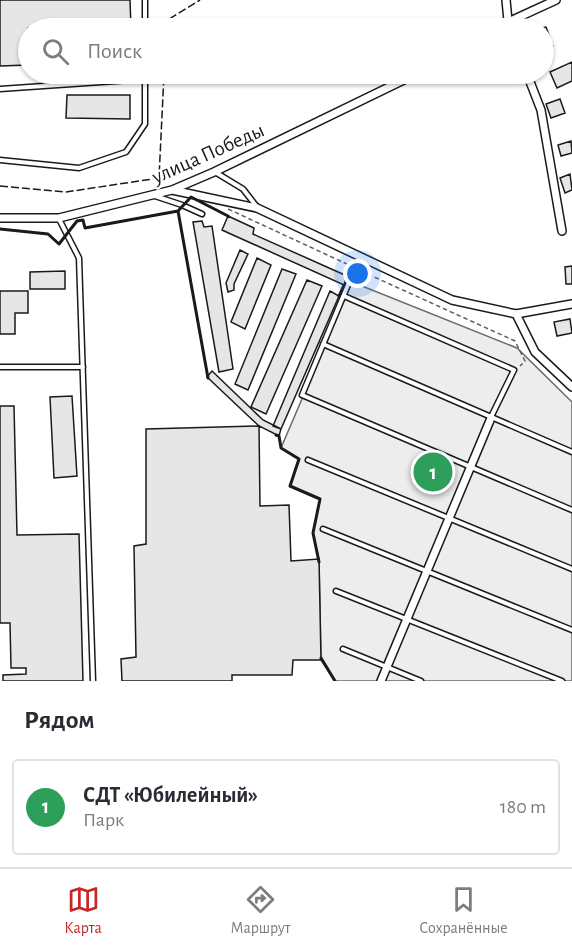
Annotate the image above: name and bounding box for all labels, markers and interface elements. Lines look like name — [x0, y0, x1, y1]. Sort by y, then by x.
search box — [18, 18, 554, 84]
icon: search — [39, 35, 72, 68]
text: Поиск — [87, 40, 142, 62]
street label: улица Победы — [148, 119, 268, 188]
your location — [343, 259, 372, 288]
pin: 1 — [414, 450, 452, 494]
text: Рядом — [24, 707, 95, 733]
text: СДТ «Юбилейный» — [83, 784, 258, 806]
text: 1 — [42, 797, 49, 817]
text: 180 m — [500, 797, 546, 817]
text: Парк — [83, 810, 124, 830]
tab: Карта — [64, 883, 102, 938]
tab: Маршрут — [230, 883, 291, 938]
tab: Сохранённые — [419, 883, 508, 938]

